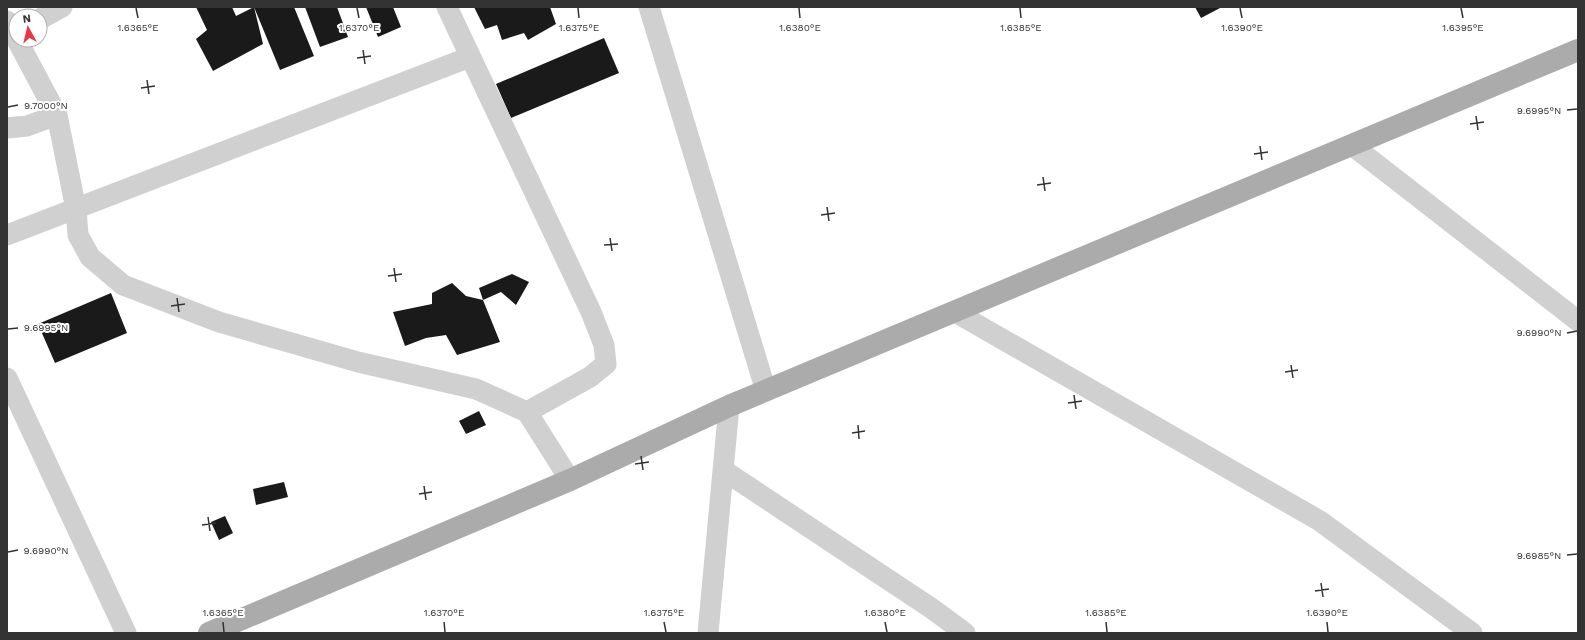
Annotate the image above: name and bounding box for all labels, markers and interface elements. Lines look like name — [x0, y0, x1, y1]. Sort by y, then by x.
north arrow — [8, 8, 48, 48]
text: N — [22, 12, 32, 26]
text: 1.6365°E — [117, 22, 159, 33]
text: 1.6370°E — [339, 22, 379, 33]
text: 1.6375°E — [559, 22, 599, 33]
text: 1.6380°E — [779, 22, 821, 33]
text: 1.6385°E — [1000, 22, 1042, 33]
text: 1.6390°E — [1221, 22, 1263, 33]
text: 1.6395°E — [1442, 22, 1484, 33]
text: 9.7000°N — [24, 100, 68, 111]
text: 9.6995°N — [1517, 105, 1561, 116]
text: 9.6995°N — [24, 322, 68, 333]
text: 9.6990°N — [1516, 327, 1562, 338]
text: 9.6990°N — [23, 545, 69, 556]
text: 9.6985°N — [1517, 550, 1561, 561]
text: 1.6365°E — [202, 607, 244, 618]
text: 1.6370°E — [424, 607, 464, 618]
text: 1.6375°E — [644, 607, 684, 618]
text: 1.6380°E — [864, 607, 906, 618]
text: 1.6385°E — [1085, 607, 1127, 618]
text: 1.6390°E — [1306, 607, 1348, 618]

